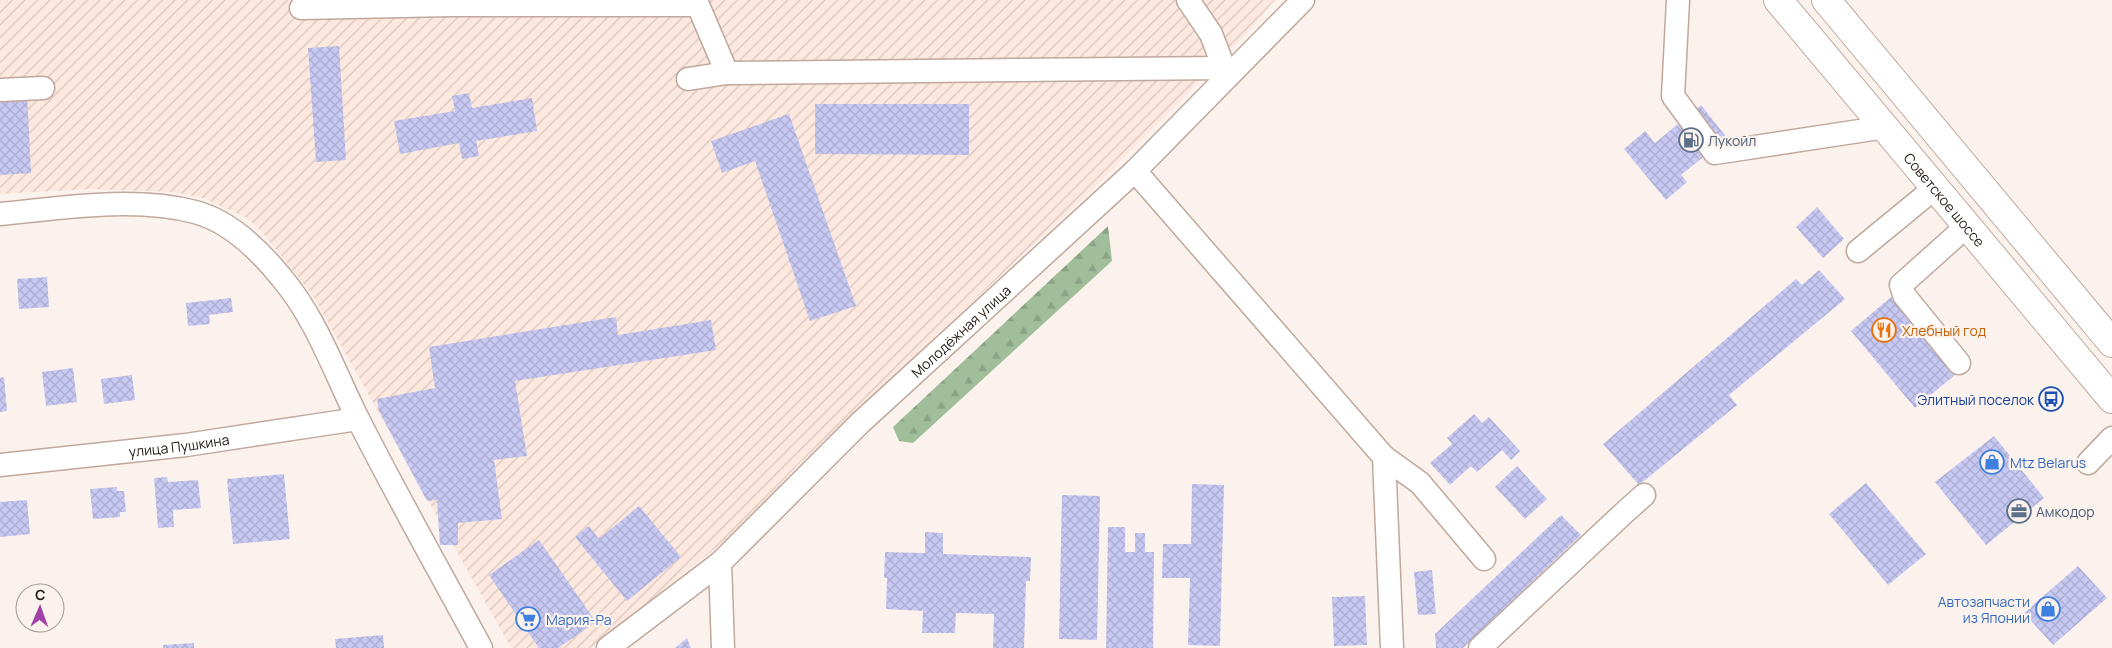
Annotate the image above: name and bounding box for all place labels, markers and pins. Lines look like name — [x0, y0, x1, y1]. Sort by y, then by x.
fuel station icon: Лукойл — [1678, 127, 1704, 153]
place label: Лукойл — [1708, 131, 1756, 150]
restaurant icon: Хлебный год — [1871, 317, 1897, 343]
place label: Хлебный год — [1902, 321, 1986, 340]
bus stop icon: Элитный поселок — [2038, 386, 2064, 412]
place label: Элитный поселок — [1917, 390, 2035, 409]
shop icon: Mtz Belarus — [1979, 449, 2005, 475]
place label: Mtz Belarus — [2010, 453, 2086, 472]
office icon: Амкодор — [2006, 498, 2032, 524]
place label: Амкодор — [2036, 502, 2095, 521]
place label: Автозапчасти из Японии — [1938, 592, 2030, 627]
shop icon: Автозапчасти из Японии — [2035, 596, 2061, 622]
supermarket icon: Мария-Ра — [515, 606, 541, 632]
place label: Мария-Ра — [546, 610, 612, 629]

